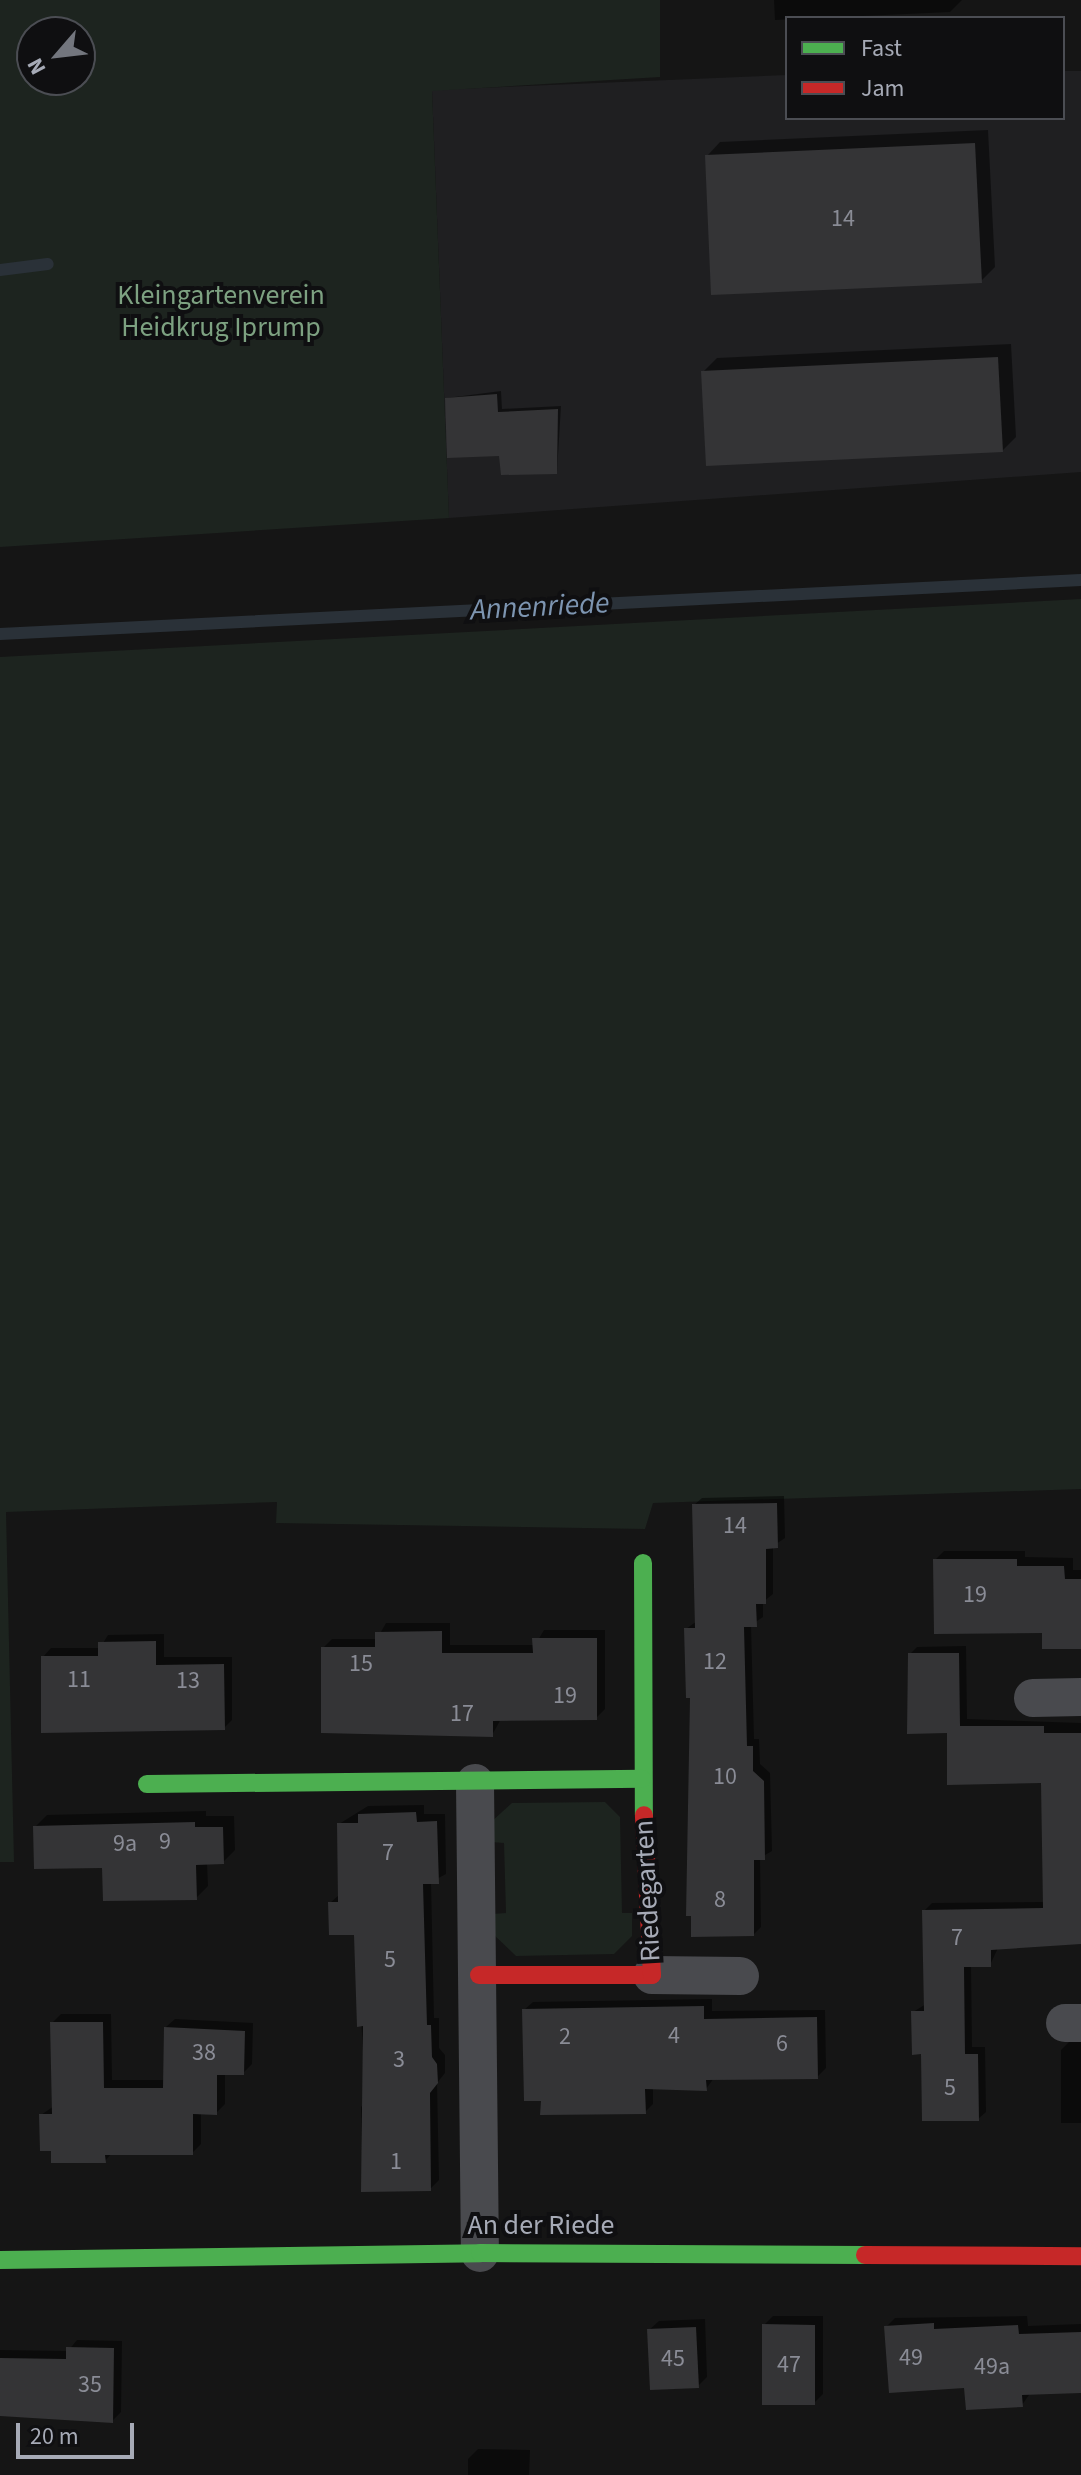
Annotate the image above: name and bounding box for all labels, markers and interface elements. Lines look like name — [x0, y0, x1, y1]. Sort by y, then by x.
north arrow — [16, 16, 96, 96]
legend — [785, 16, 1065, 120]
text: Fast — [861, 31, 902, 66]
text: N — [19, 52, 54, 80]
text: Jam — [861, 71, 905, 106]
house number: 14 — [831, 205, 855, 233]
park label: Kleingartenverein Heidkrug Iprump — [117, 278, 325, 344]
water label: Annenriede — [470, 585, 610, 629]
house number: 14 — [723, 1512, 747, 1540]
house number: 19 — [963, 1581, 987, 1609]
house number: 12 — [703, 1648, 727, 1676]
house number: 15 — [349, 1650, 373, 1678]
house number: 11 — [67, 1666, 91, 1694]
house number: 13 — [176, 1667, 200, 1695]
house number: 19 — [553, 1682, 577, 1710]
house number: 17 — [450, 1700, 474, 1728]
house number: 10 — [713, 1763, 737, 1791]
street label: Riedegarten — [627, 1819, 667, 1963]
house number: 9 — [159, 1828, 171, 1856]
house number: 9a — [113, 1830, 137, 1858]
house number: 7 — [382, 1839, 394, 1867]
house number: 8 — [714, 1886, 726, 1914]
house number: 7 — [951, 1924, 963, 1952]
house number: 5 — [384, 1946, 396, 1974]
house number: 4 — [668, 2022, 680, 2050]
house number: 2 — [559, 2023, 571, 2051]
house number: 6 — [776, 2030, 788, 2058]
house number: 38 — [192, 2039, 216, 2067]
house number: 3 — [393, 2046, 405, 2074]
house number: 5 — [944, 2074, 956, 2102]
house number: 1 — [390, 2148, 402, 2176]
street label: An der Riede — [468, 2208, 614, 2242]
house number: 49 — [899, 2344, 923, 2372]
house number: 45 — [661, 2345, 685, 2373]
house number: 47 — [777, 2351, 801, 2379]
house number: 49a — [974, 2353, 1010, 2381]
house number: 35 — [78, 2371, 102, 2399]
scale bar — [20, 2407, 138, 2457]
text: 20 m — [30, 2419, 79, 2454]

